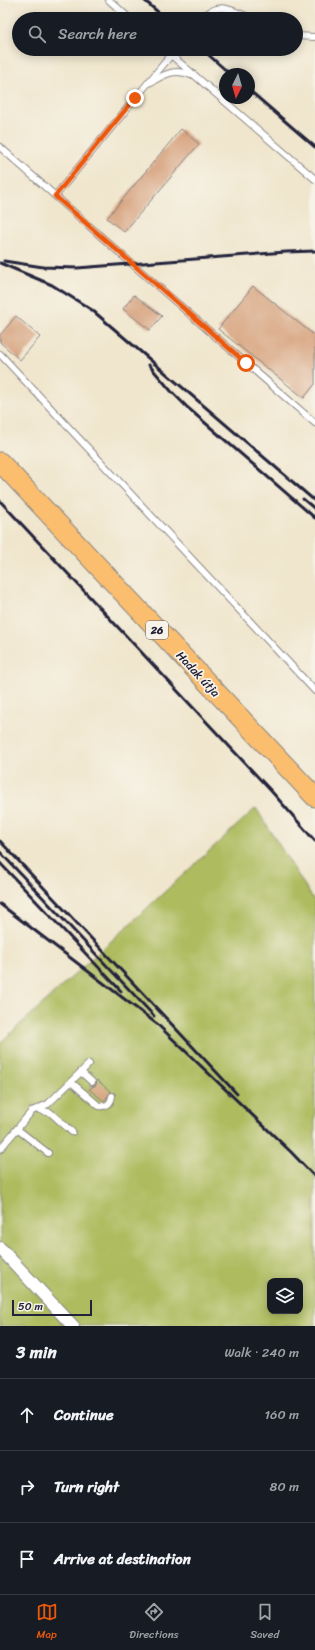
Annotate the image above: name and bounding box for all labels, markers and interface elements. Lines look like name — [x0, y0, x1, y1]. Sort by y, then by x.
search box — [12, 12, 303, 56]
text: Search here — [58, 21, 137, 47]
icon: search — [26, 23, 48, 45]
north arrow — [219, 68, 255, 104]
route end — [126, 89, 144, 107]
route start — [237, 354, 255, 372]
road number: 26 — [146, 621, 168, 639]
street label: Hadak útja — [170, 645, 226, 703]
map controls — [267, 1278, 303, 1314]
button: layers — [267, 1278, 303, 1314]
text: 50 m — [18, 1297, 43, 1316]
scale bar — [12, 1298, 92, 1317]
text: 3 min — [16, 1337, 57, 1367]
text: Walk · 240 m — [224, 1341, 299, 1364]
text: Continue — [54, 1402, 114, 1428]
text: 160 m — [264, 1403, 299, 1426]
icon: ahead — [16, 1404, 38, 1426]
text: Turn right — [54, 1474, 119, 1500]
text: 80 m — [270, 1475, 299, 1498]
icon: right — [16, 1476, 38, 1498]
text: Arrive at destination — [54, 1546, 191, 1572]
icon: arrive — [16, 1548, 38, 1570]
tab: Map — [36, 1601, 58, 1644]
tab: Directions — [129, 1601, 179, 1644]
tab: Saved — [250, 1601, 279, 1644]

